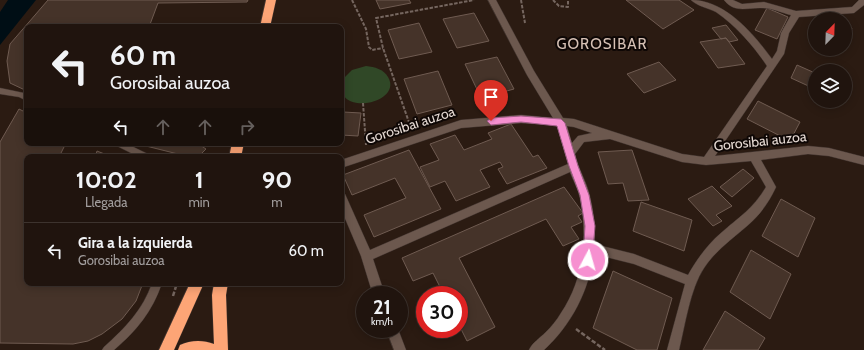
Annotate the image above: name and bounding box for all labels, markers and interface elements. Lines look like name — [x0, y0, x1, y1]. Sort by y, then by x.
north arrow — [808, 12, 852, 56]
map controls — [808, 12, 852, 108]
district label: GOROSIBAR — [556, 35, 648, 53]
text: 60 m — [110, 38, 176, 72]
icon: left — [44, 40, 96, 92]
button: layers — [808, 64, 852, 108]
text: Gorosibai auzoa — [110, 72, 230, 94]
pin — [474, 80, 508, 121]
icon: arrive — [480, 86, 502, 108]
street label: Gorosibai auzoa — [363, 102, 457, 148]
icon: left — [110, 116, 132, 138]
icon: ahead — [152, 116, 174, 138]
icon: ahead — [194, 116, 216, 138]
icon: right — [236, 116, 258, 138]
street label: Gorosibai auzoa — [713, 127, 808, 155]
text: 10:02 — [76, 165, 137, 194]
text: 1 — [195, 165, 204, 194]
text: 90 — [262, 165, 292, 194]
text: Llegada — [85, 194, 127, 210]
text: min — [188, 194, 210, 210]
text: m — [271, 194, 283, 210]
text: Gira a la izquierda — [78, 234, 192, 252]
position arrow — [567, 239, 609, 281]
icon: left — [44, 240, 66, 262]
text: 60 m — [288, 242, 324, 260]
text: Gorosibai auzoa — [78, 252, 165, 268]
speed limit sign: 30 — [416, 286, 468, 338]
text: 21 — [373, 295, 391, 319]
text: km/h — [371, 315, 393, 328]

